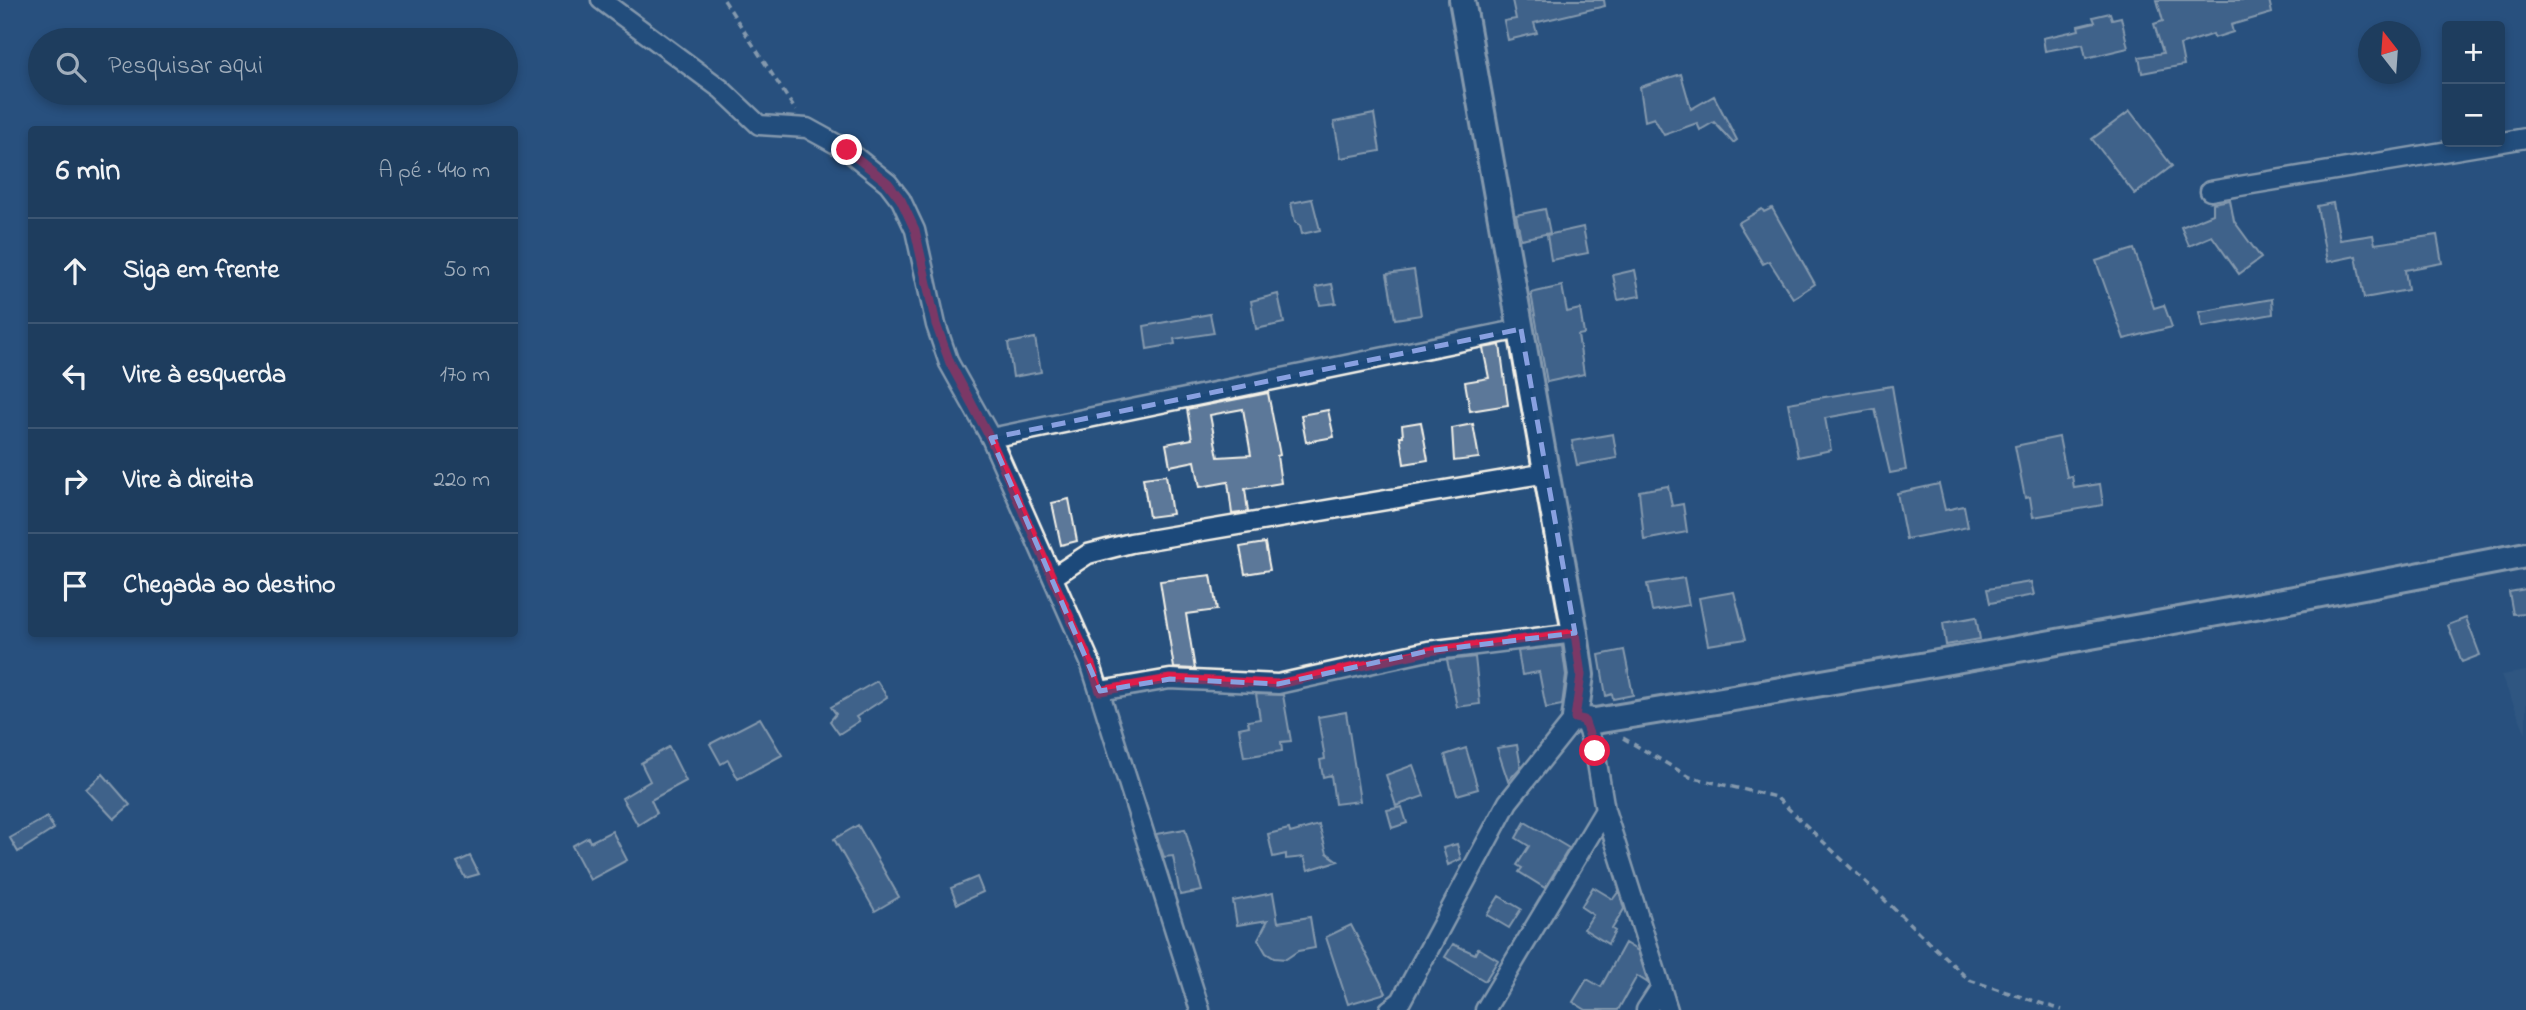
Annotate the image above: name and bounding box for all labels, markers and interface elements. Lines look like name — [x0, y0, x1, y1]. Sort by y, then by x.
north arrow — [2358, 21, 2421, 84]
map controls — [2442, 21, 2505, 147]
button: + — [2442, 21, 2505, 84]
search box — [28, 28, 518, 105]
icon: search — [52, 48, 90, 86]
text: Pesquisar aqui — [108, 48, 263, 86]
button: − — [2442, 84, 2505, 147]
route end — [831, 134, 862, 165]
text: 6 min — [56, 150, 120, 194]
text: A pé · 440 m — [378, 155, 490, 188]
icon: ahead — [56, 252, 94, 290]
text: Siga em frente — [123, 252, 279, 290]
text: 50 m — [443, 254, 490, 287]
icon: left — [56, 357, 94, 395]
text: Vire à esquerda — [123, 357, 286, 395]
text: 170 m — [440, 359, 490, 392]
icon: right — [56, 462, 94, 500]
text: Vire à direita — [123, 462, 254, 500]
text: 220 m — [434, 464, 490, 497]
icon: arrive — [56, 567, 94, 605]
text: Chegada ao destino — [123, 567, 335, 605]
route start — [1579, 735, 1610, 766]

